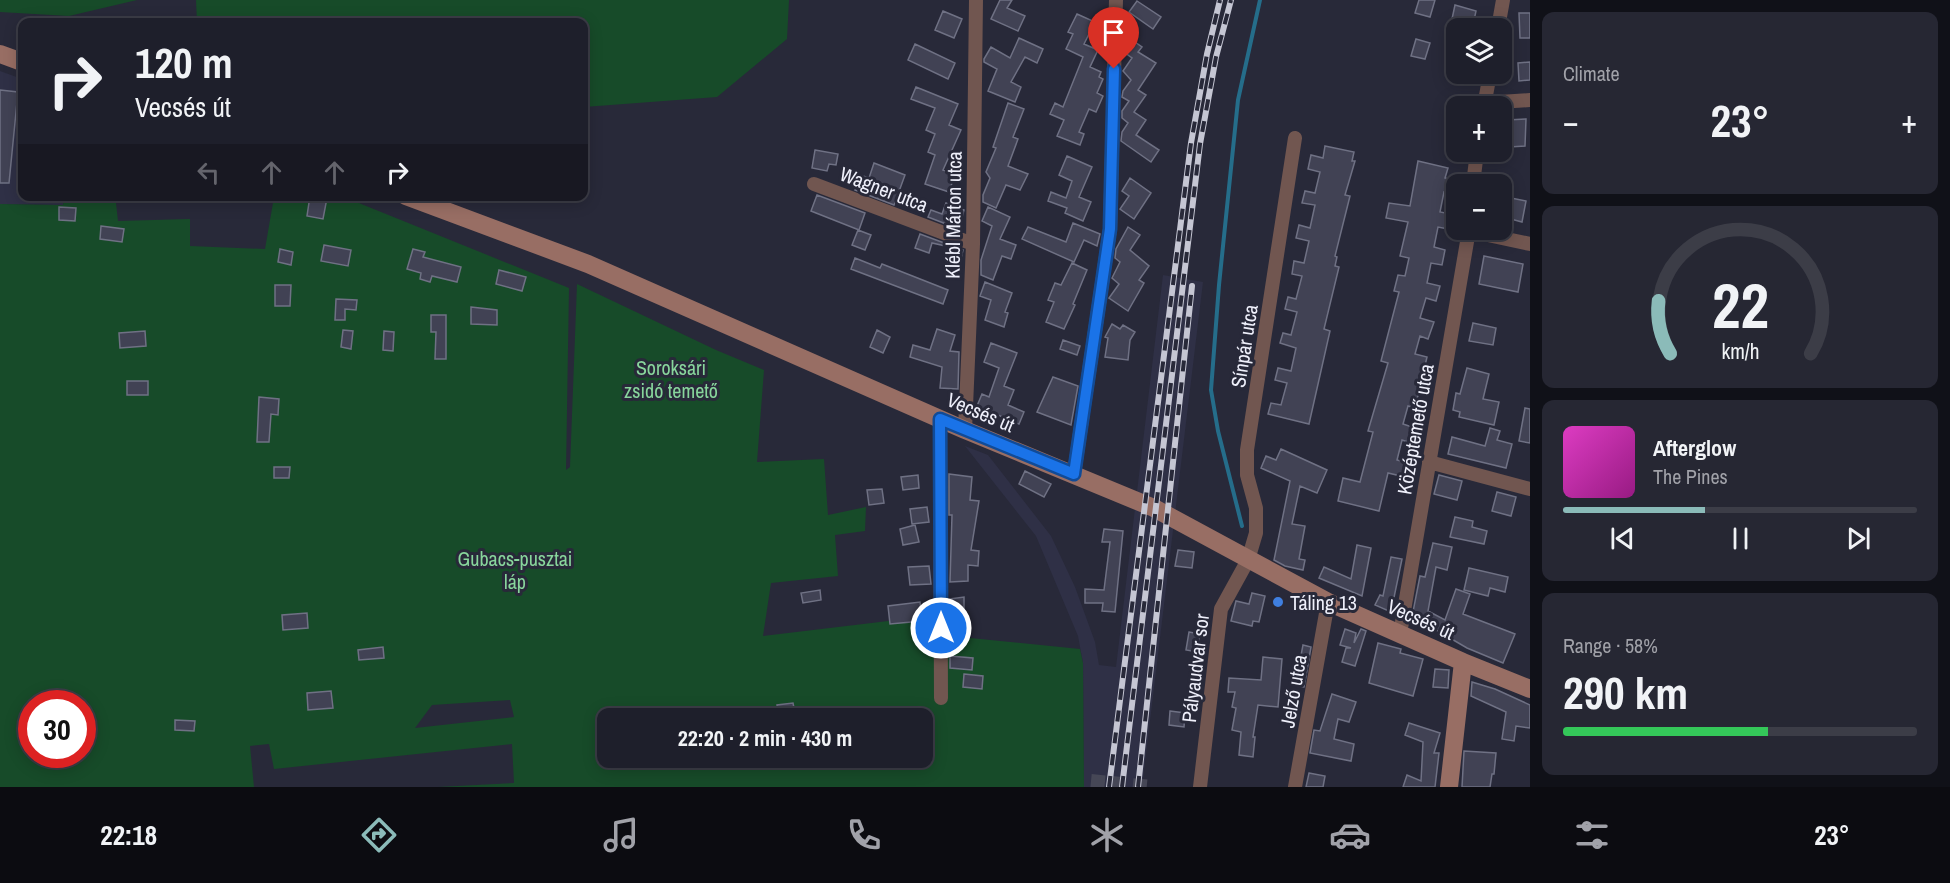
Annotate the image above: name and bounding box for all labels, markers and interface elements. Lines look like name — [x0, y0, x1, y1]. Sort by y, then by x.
pin — [1088, 7, 1139, 69]
icon: arrive — [1097, 16, 1130, 49]
map controls — [1446, 18, 1512, 240]
button: layers — [1446, 18, 1512, 84]
text: 120 m — [135, 35, 233, 91]
icon: right — [36, 42, 114, 120]
text: Climate — [1563, 60, 1620, 87]
text: Vecsés út — [135, 89, 231, 125]
text: 23° — [1710, 90, 1770, 151]
button: + — [1446, 96, 1512, 162]
text: − — [1563, 99, 1579, 143]
text: + — [1901, 99, 1917, 143]
street label: Klébl Márton utca — [938, 151, 968, 279]
icon: left — [192, 156, 225, 189]
icon: ahead — [255, 156, 288, 189]
icon: ahead — [318, 156, 351, 189]
icon: right — [381, 156, 414, 189]
street label: Wagner utca — [836, 160, 932, 218]
button: − — [1446, 174, 1512, 240]
text: 22 — [1712, 263, 1768, 347]
street label: Sínpár utca — [1224, 302, 1264, 390]
text: km/h — [1721, 337, 1759, 366]
park label: Soroksári zsidó temető — [624, 354, 718, 404]
street label: Középtemető utca — [1390, 362, 1440, 496]
street label: Vecsés út — [943, 386, 1019, 438]
text: Afterglow — [1653, 433, 1736, 463]
text: The Pines — [1653, 463, 1728, 490]
icon: previous — [1606, 522, 1639, 555]
icon: pause — [1724, 522, 1757, 555]
icon: next — [1842, 522, 1875, 555]
park label: Gubacs-pusztai láp — [458, 545, 572, 595]
place label: Táling 13 — [1290, 589, 1357, 616]
street label: Vecsés út — [1383, 592, 1459, 646]
marker: Táling 13 — [1271, 595, 1285, 609]
position arrow — [909, 596, 973, 660]
street label: Pályaudvar sor — [1175, 612, 1215, 724]
text: Range · 58% — [1563, 632, 1658, 659]
street label: Jelző utca — [1273, 652, 1313, 730]
text: 290 km — [1563, 662, 1688, 723]
speed limit sign: 30 — [18, 690, 96, 768]
text: 22:20 · 2 min · 430 m — [678, 723, 852, 753]
icon: directions — [358, 814, 400, 856]
icon: music — [600, 814, 642, 856]
icon: phone — [843, 814, 885, 856]
icon: climate — [1086, 814, 1128, 856]
icon: car — [1329, 814, 1371, 856]
icon: filters — [1571, 814, 1613, 856]
text: 22:18 — [100, 817, 157, 853]
text: 23° — [1814, 817, 1850, 853]

